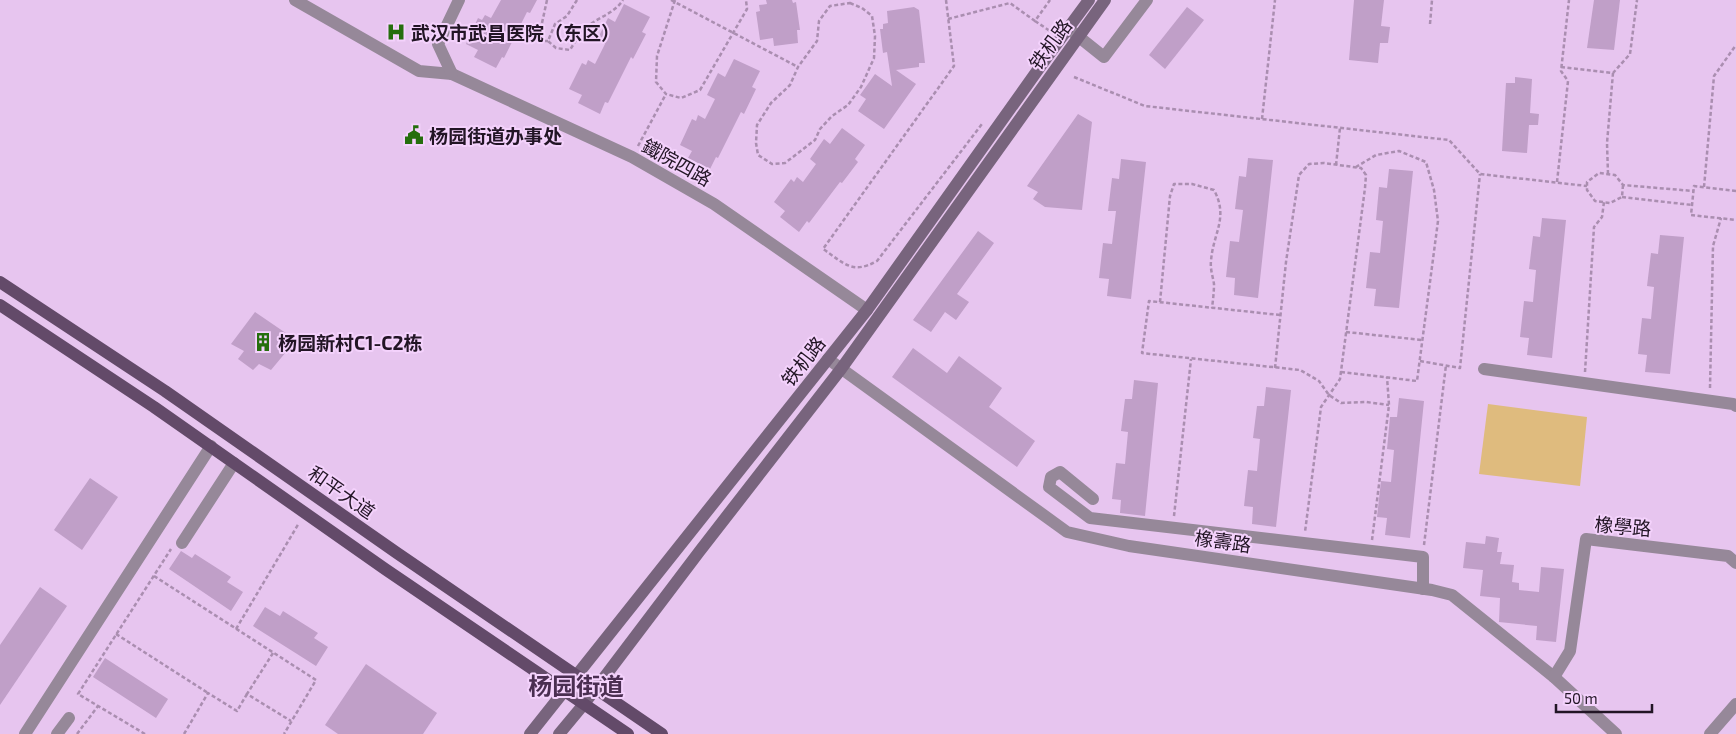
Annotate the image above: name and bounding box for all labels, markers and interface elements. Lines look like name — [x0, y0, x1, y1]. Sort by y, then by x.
street label: 铁机路 — [1024, 14, 1076, 74]
hospital icon: 武汉市武昌医院（东区） — [385, 21, 407, 43]
place label: 武汉市武昌医院（东区） — [411, 21, 620, 44]
public building icon: 杨园街道办事处 — [403, 124, 425, 146]
place label: 杨园街道办事处 — [429, 124, 562, 147]
street label: 鐵院四路 — [638, 134, 716, 190]
building icon: 杨园新村C1-C2栋 — [252, 331, 274, 353]
place label: 杨园新村C1-C2栋 — [278, 331, 422, 354]
street label: 铁机路 — [776, 331, 830, 391]
street label: 和平大道 — [304, 461, 380, 523]
street label: 橡學路 — [1594, 512, 1652, 540]
street label: 橡壽路 — [1193, 526, 1253, 556]
district label: 杨园街道 — [528, 671, 624, 700]
scale bar — [1556, 682, 1652, 714]
text: 50 m — [1564, 689, 1598, 707]

